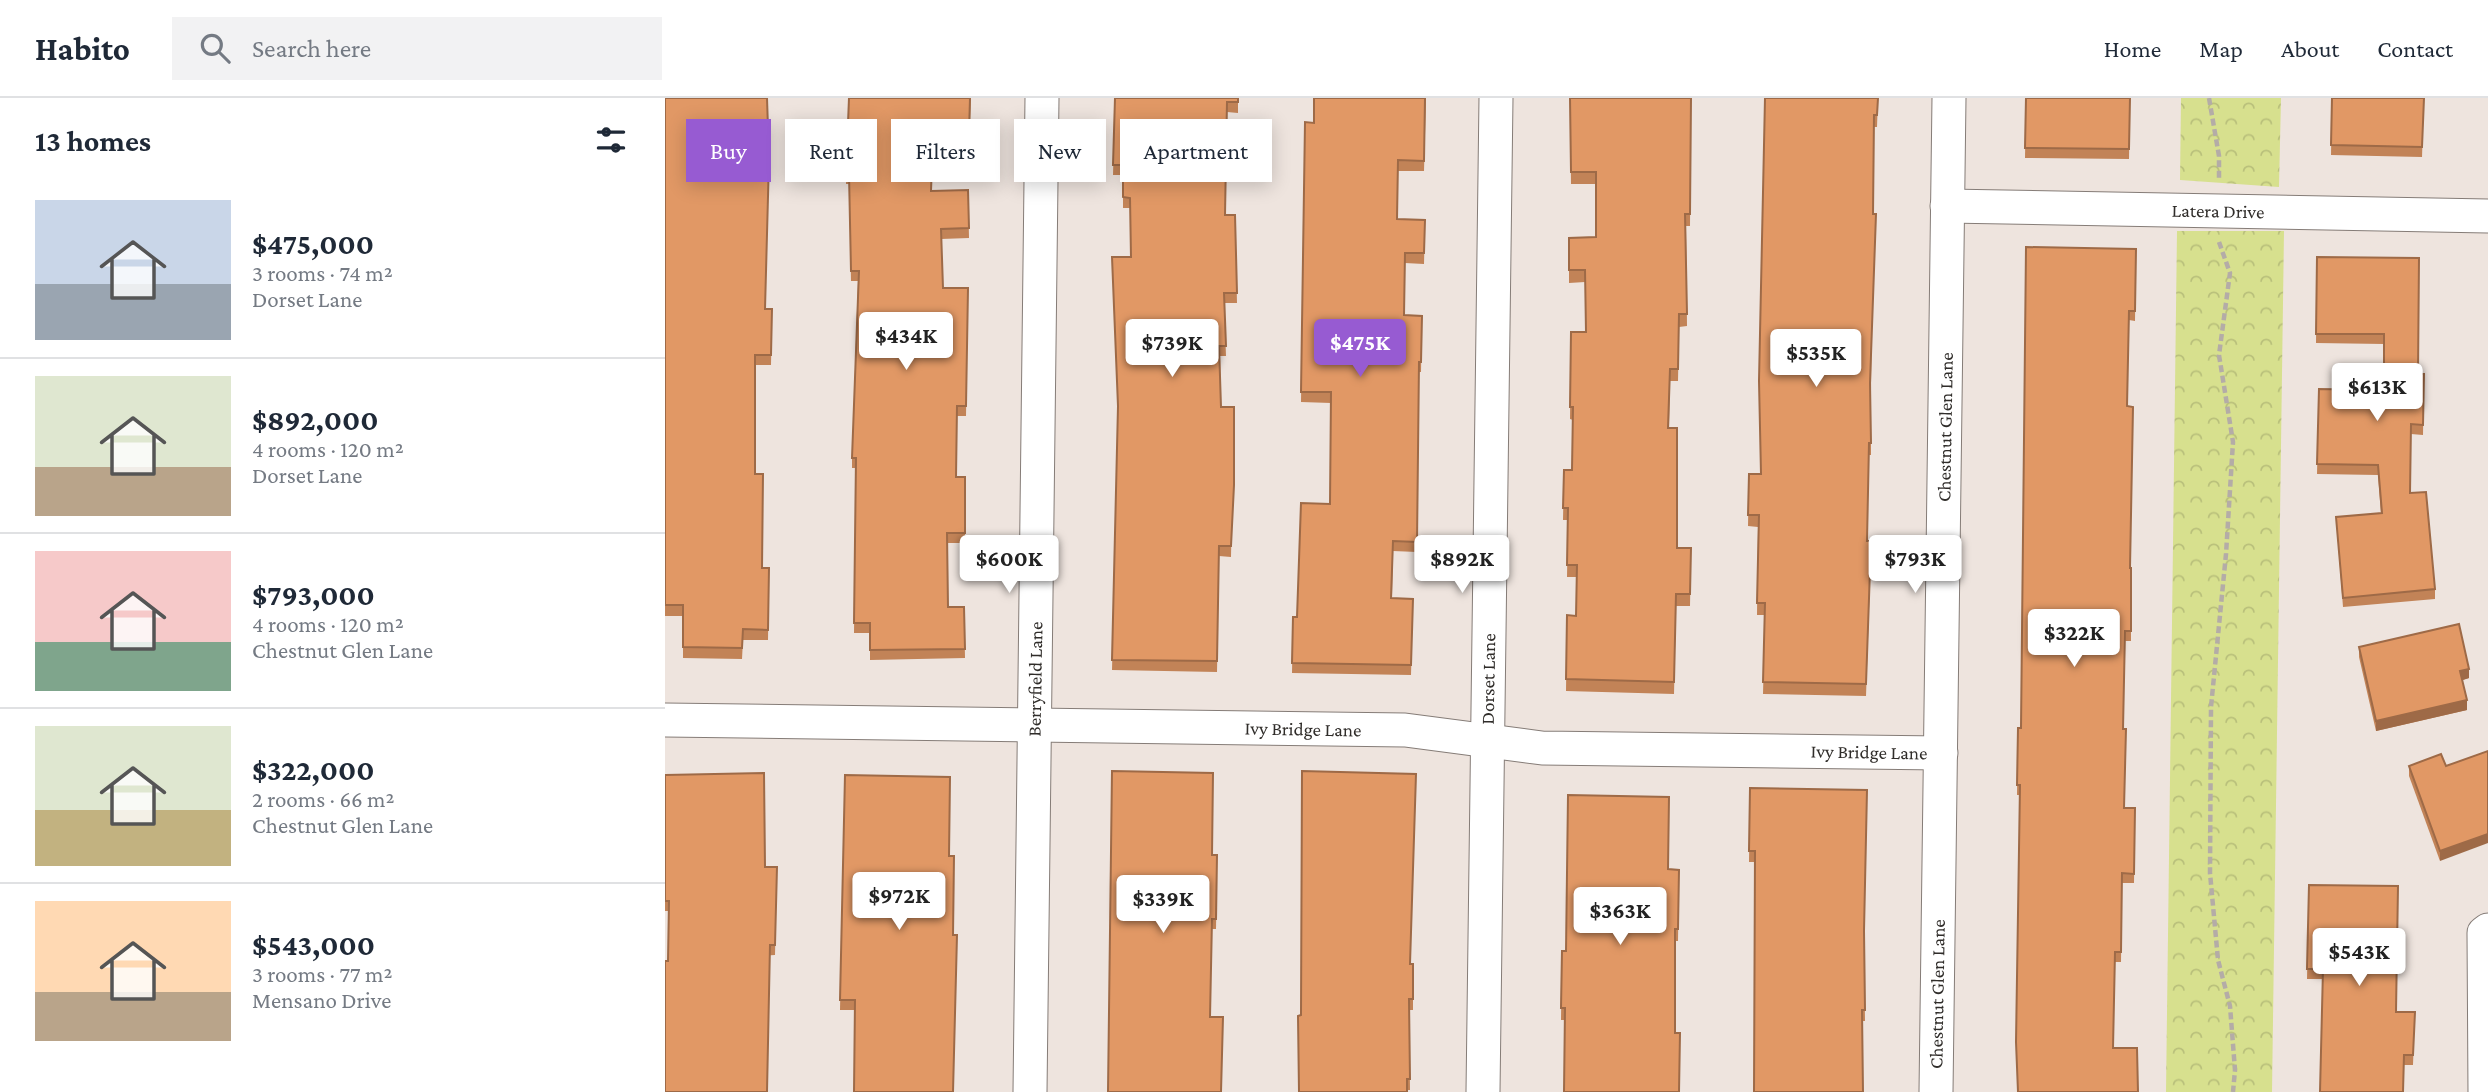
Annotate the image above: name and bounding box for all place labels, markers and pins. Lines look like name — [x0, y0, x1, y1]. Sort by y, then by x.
pin: $434K — [857, 313, 955, 372]
pin: $739K — [1123, 320, 1221, 379]
pin: $475K — [1311, 320, 1409, 379]
pin: $535K — [1767, 330, 1865, 389]
pin: $613K — [2328, 364, 2426, 423]
pin: $600K — [960, 536, 1058, 595]
pin: $892K — [1413, 536, 1511, 595]
pin: $793K — [1866, 536, 1964, 595]
pin: $322K — [2025, 610, 2123, 669]
pin: $972K — [850, 872, 948, 932]
pin: $339K — [1114, 876, 1212, 935]
pin: $363K — [1571, 888, 1669, 947]
pin: $543K — [2310, 928, 2408, 988]

